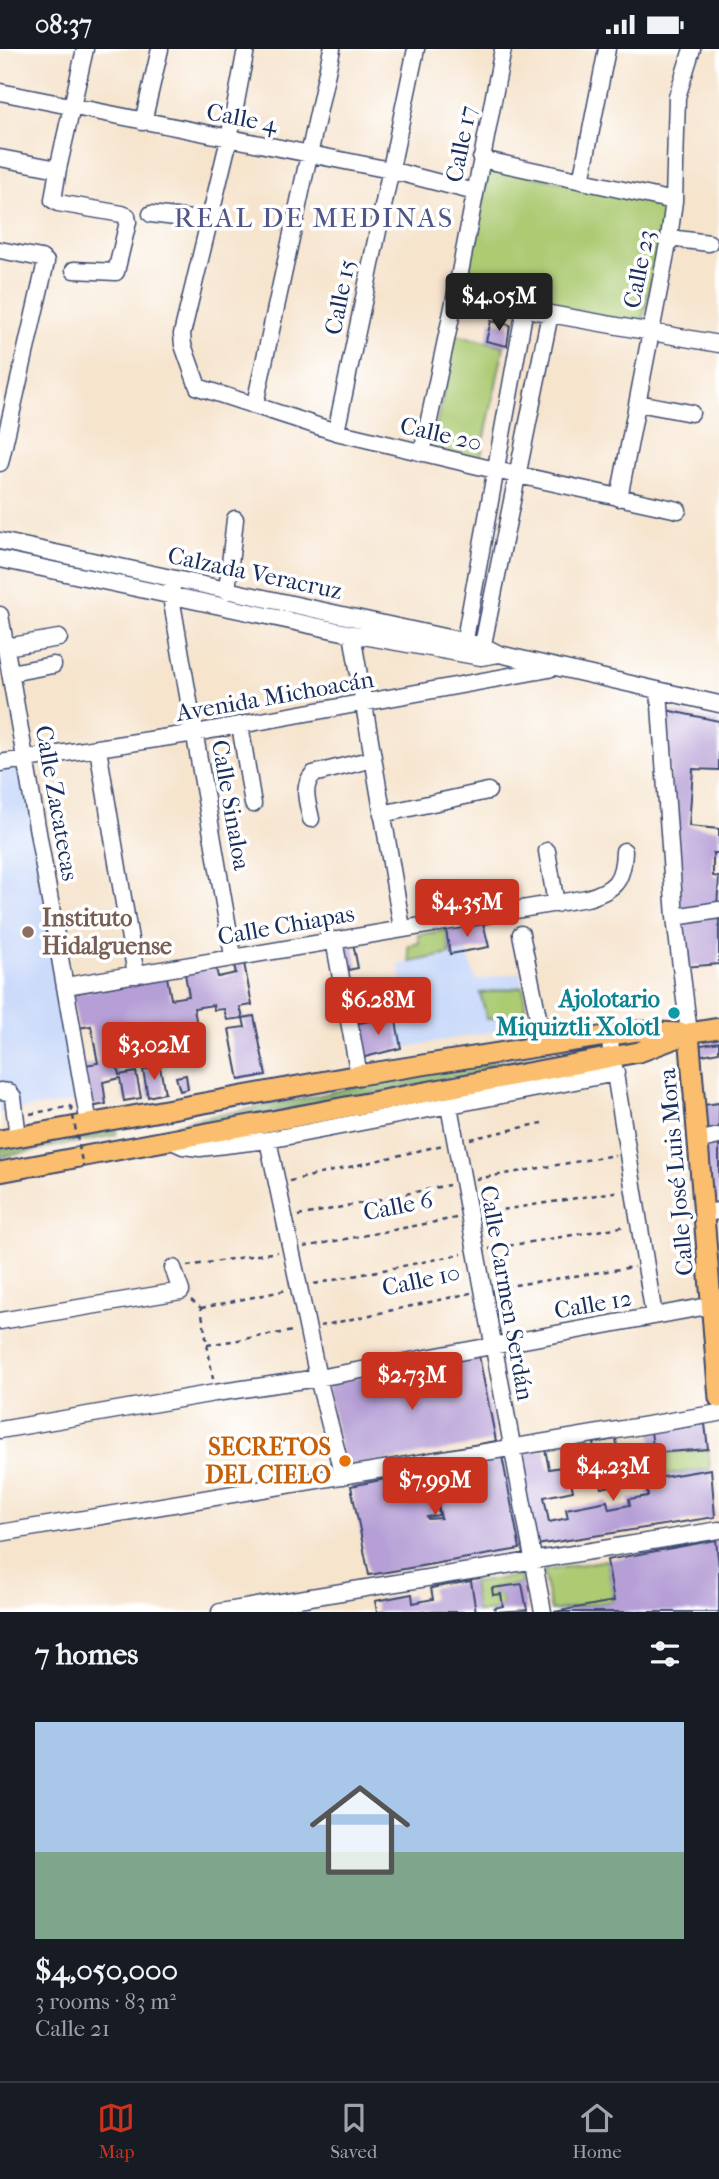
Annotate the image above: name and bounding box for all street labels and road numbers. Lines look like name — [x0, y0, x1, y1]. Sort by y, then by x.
street label: Calle 4 — [204, 97, 281, 139]
street label: Calle 17 — [440, 103, 482, 185]
street label: Calle 23 — [618, 227, 660, 311]
street label: Calle 15 — [319, 257, 361, 337]
street label: Calle 20 — [397, 411, 485, 457]
street label: Calzada Veracruz — [165, 541, 345, 605]
street label: Avenida Michoacán — [173, 665, 376, 727]
street label: Calle Zacatecas — [30, 723, 84, 883]
street label: Calle Sinaloa — [206, 738, 256, 873]
street label: Calle Chiapas — [216, 899, 357, 951]
street label: Calle José Luis Mora — [653, 1066, 699, 1277]
street label: Calle Carmen Serdán — [474, 1183, 540, 1403]
street label: Calle 6 — [361, 1185, 436, 1226]
street label: Calle 10 — [379, 1258, 463, 1302]
street label: Calle 12 — [552, 1283, 634, 1325]

